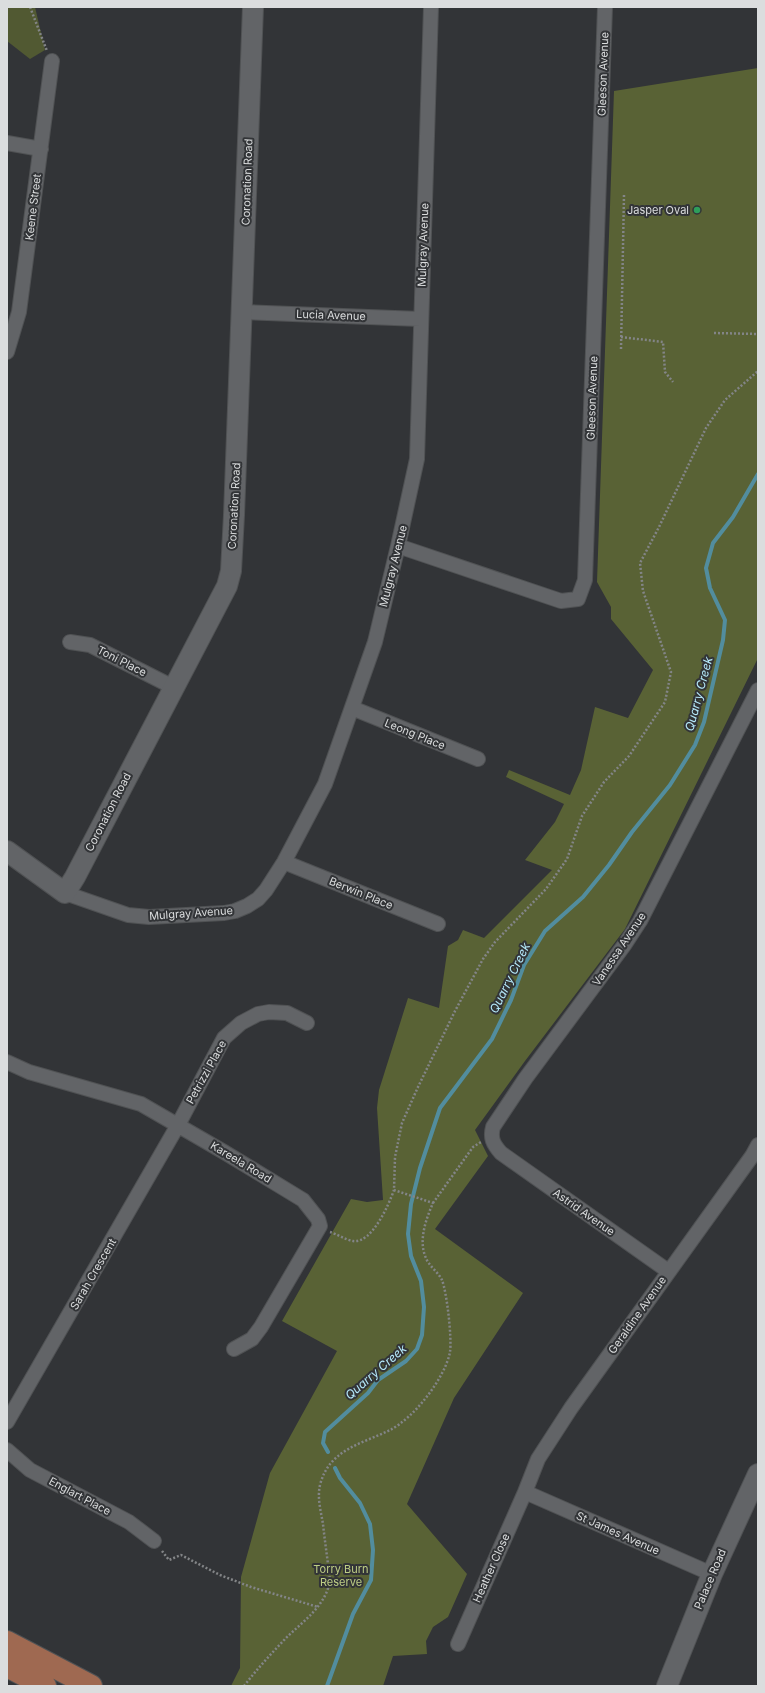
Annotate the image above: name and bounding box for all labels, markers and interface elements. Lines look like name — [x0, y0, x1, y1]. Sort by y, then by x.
street label: Gleeson Avenue — [595, 32, 611, 116]
street label: Coronation Road — [238, 138, 256, 226]
street label: Keene Street — [22, 173, 44, 241]
street label: Mulgray Avenue — [415, 203, 431, 287]
place label: Jasper Oval — [627, 203, 689, 217]
marker: Jasper Oval — [692, 205, 702, 215]
street label: Lucia Avenue — [296, 307, 366, 323]
street label: Gleeson Avenue — [584, 356, 600, 440]
street label: Coronation Road — [225, 462, 243, 550]
street label: Mulgray Avenue — [376, 524, 410, 608]
street label: Toni Place — [95, 643, 149, 679]
water label: Quarry Creek — [681, 655, 716, 733]
street label: Leong Place — [383, 715, 447, 753]
street label: Coronation Road — [82, 770, 134, 854]
street label: Berwin Place — [327, 874, 395, 912]
street label: Mulgray Avenue — [149, 903, 233, 923]
street label: Vanessa Avenue — [589, 910, 649, 988]
water label: Quarry Creek — [486, 940, 533, 1016]
street label: Petrizzi Place — [183, 1038, 229, 1106]
street label: Kareela Road — [208, 1138, 274, 1186]
street label: Astrid Avenue — [550, 1185, 618, 1239]
street label: Sarah Crescent — [67, 1235, 119, 1312]
street label: Geraldine Avenue — [605, 1273, 669, 1357]
water label: Quarry Creek — [342, 1341, 410, 1402]
street label: Englart Place — [47, 1474, 113, 1518]
street label: St James Avenue — [574, 1508, 662, 1558]
street label: Heather Close — [470, 1531, 512, 1605]
street label: Palace Road — [691, 1547, 729, 1611]
park label: Torry Burn Reserve — [313, 1562, 369, 1589]

